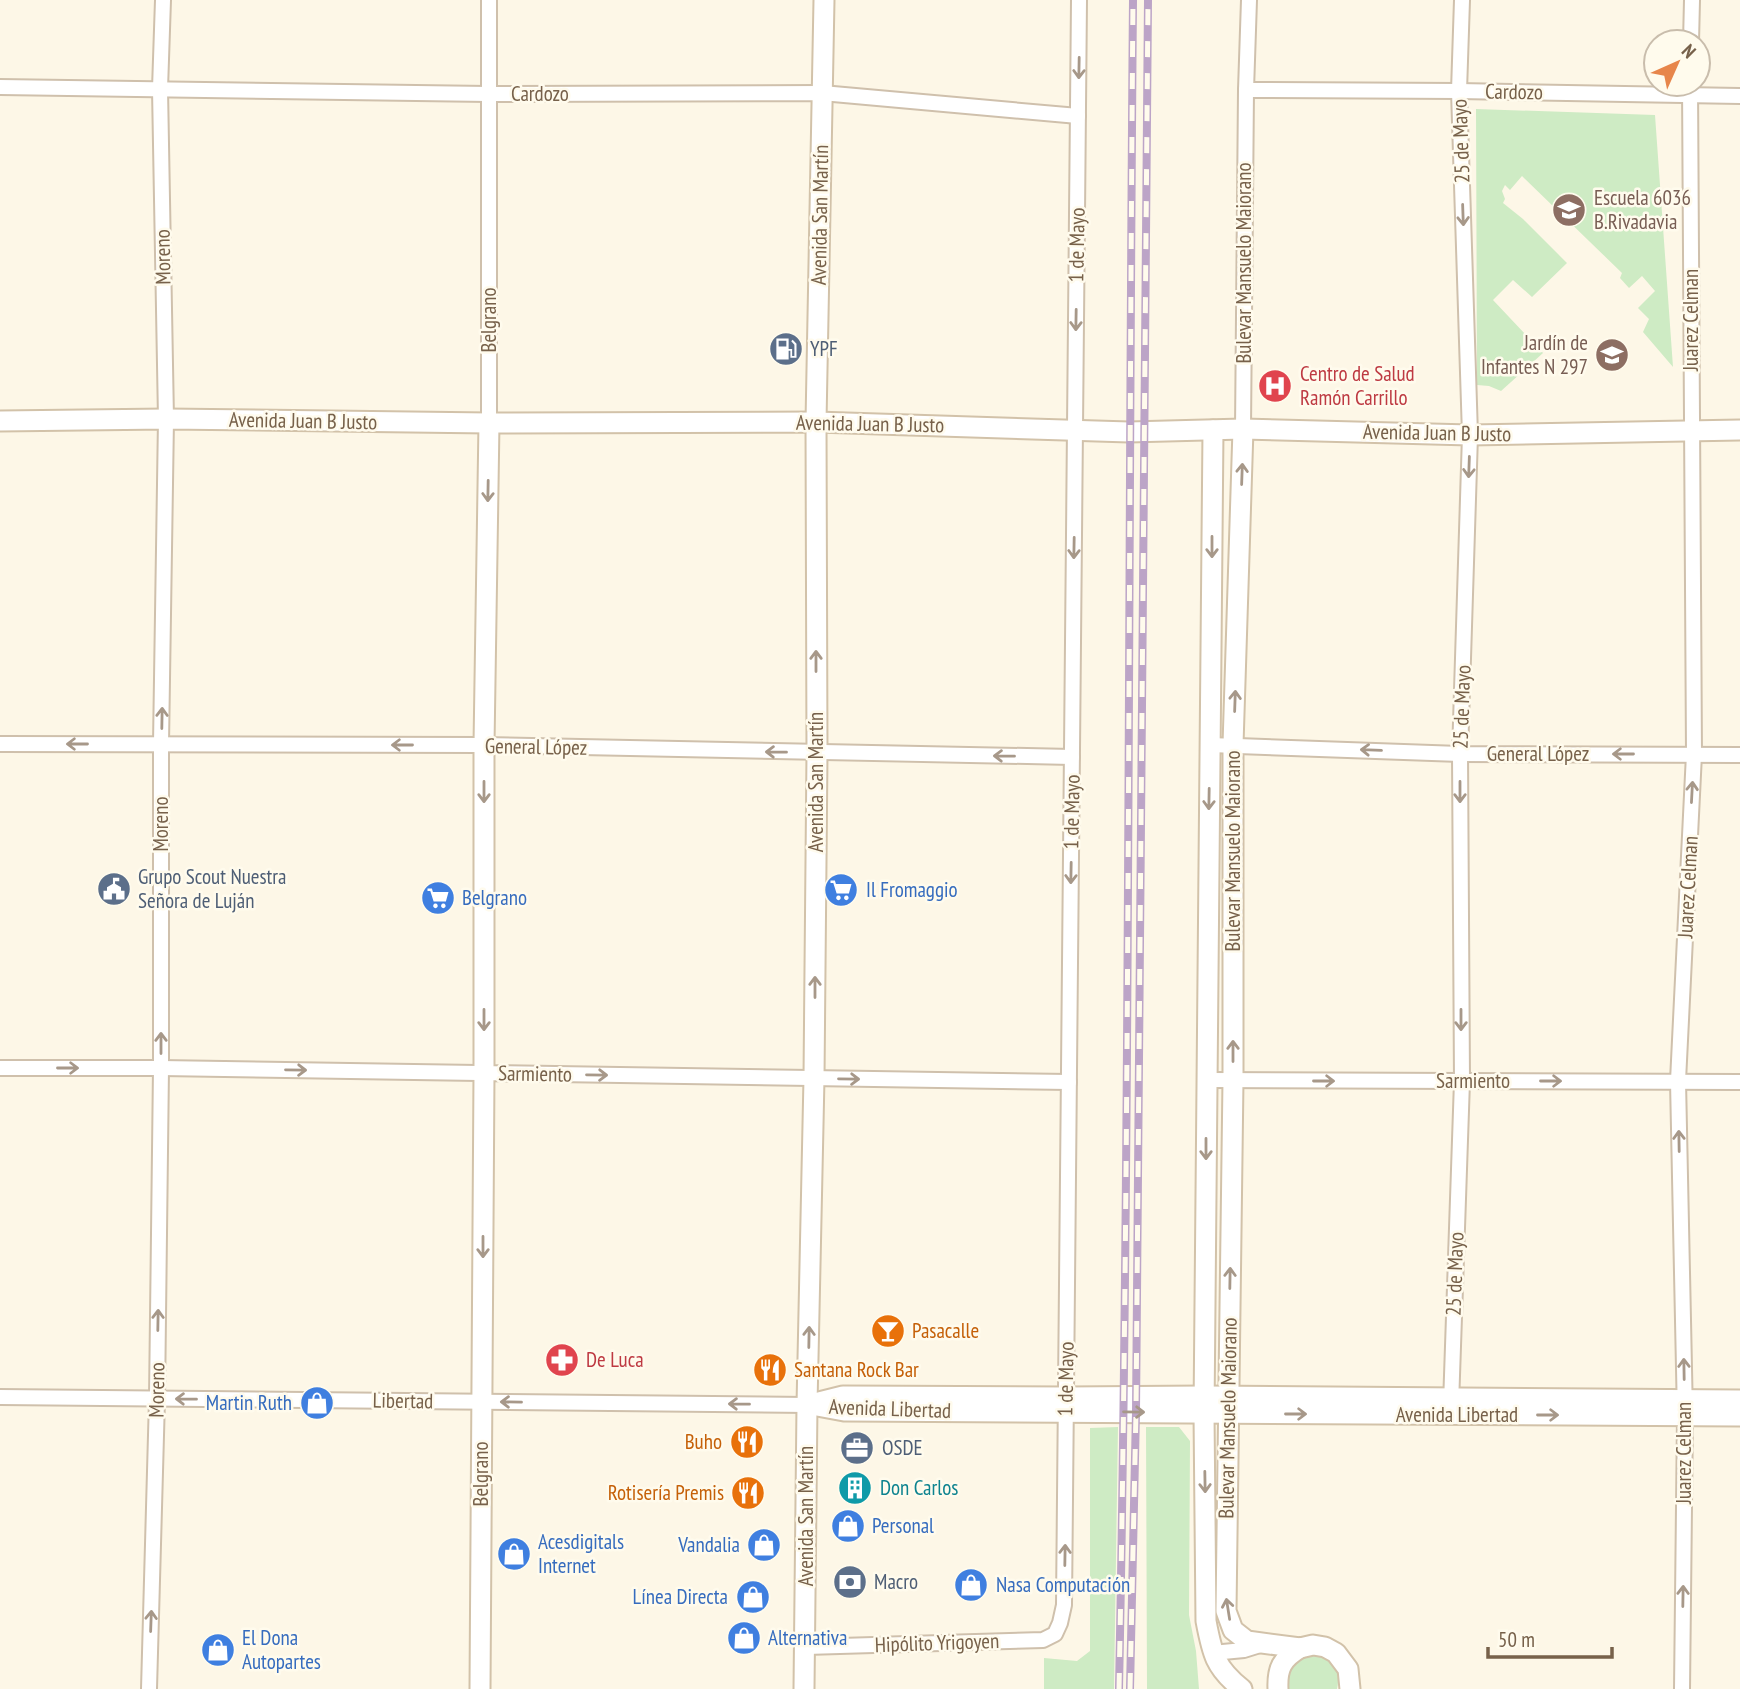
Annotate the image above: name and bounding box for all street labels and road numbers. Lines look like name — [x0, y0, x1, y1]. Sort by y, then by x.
street label: Cardozo — [1485, 77, 1543, 106]
street label: Cardozo — [511, 80, 569, 107]
street label: 25 de Mayo — [1446, 98, 1475, 184]
street label: Avenida San Martín — [805, 145, 834, 285]
street label: Bulevar Mansuelo Maiorano — [1230, 162, 1257, 364]
street label: 1 de Mayo — [1062, 207, 1091, 283]
street label: Moreno — [149, 229, 176, 285]
street label: Juarez Celman — [1677, 269, 1704, 372]
street label: Belgrano — [475, 288, 502, 352]
street label: Avenida Juan B Justo — [229, 406, 377, 435]
street label: Avenida Juan B Justo — [796, 409, 944, 438]
street label: Avenida Juan B Justo — [1363, 418, 1511, 447]
street label: 25 de Mayo — [1447, 664, 1476, 750]
street label: Avenida San Martín — [802, 712, 829, 852]
street label: General López — [485, 732, 587, 761]
street label: General López — [1487, 740, 1589, 767]
street label: Bulevar Mansuelo Maiorano — [1219, 750, 1246, 952]
street label: 1 de Mayo — [1057, 774, 1086, 850]
street label: Moreno — [147, 796, 174, 852]
street label: Juarez Celman — [1671, 835, 1704, 940]
street label: Sarmiento — [498, 1059, 572, 1088]
street label: Sarmiento — [1436, 1067, 1510, 1094]
street label: 25 de Mayo — [1440, 1231, 1469, 1317]
street label: Bulevar Mansuelo Maiorano — [1212, 1317, 1243, 1519]
street label: 1 de Mayo — [1051, 1341, 1080, 1417]
street label: Moreno — [143, 1362, 170, 1418]
street label: Libertad — [372, 1386, 434, 1415]
street label: Avenida Libertad — [828, 1393, 952, 1424]
street label: Avenida Libertad — [1396, 1401, 1518, 1428]
street label: Juarez Celman — [1670, 1402, 1697, 1505]
street label: Belgrano — [467, 1442, 494, 1506]
street label: Avenida San Martín — [792, 1446, 819, 1586]
street label: Hipólito Yrigoyen — [874, 1627, 1000, 1658]

